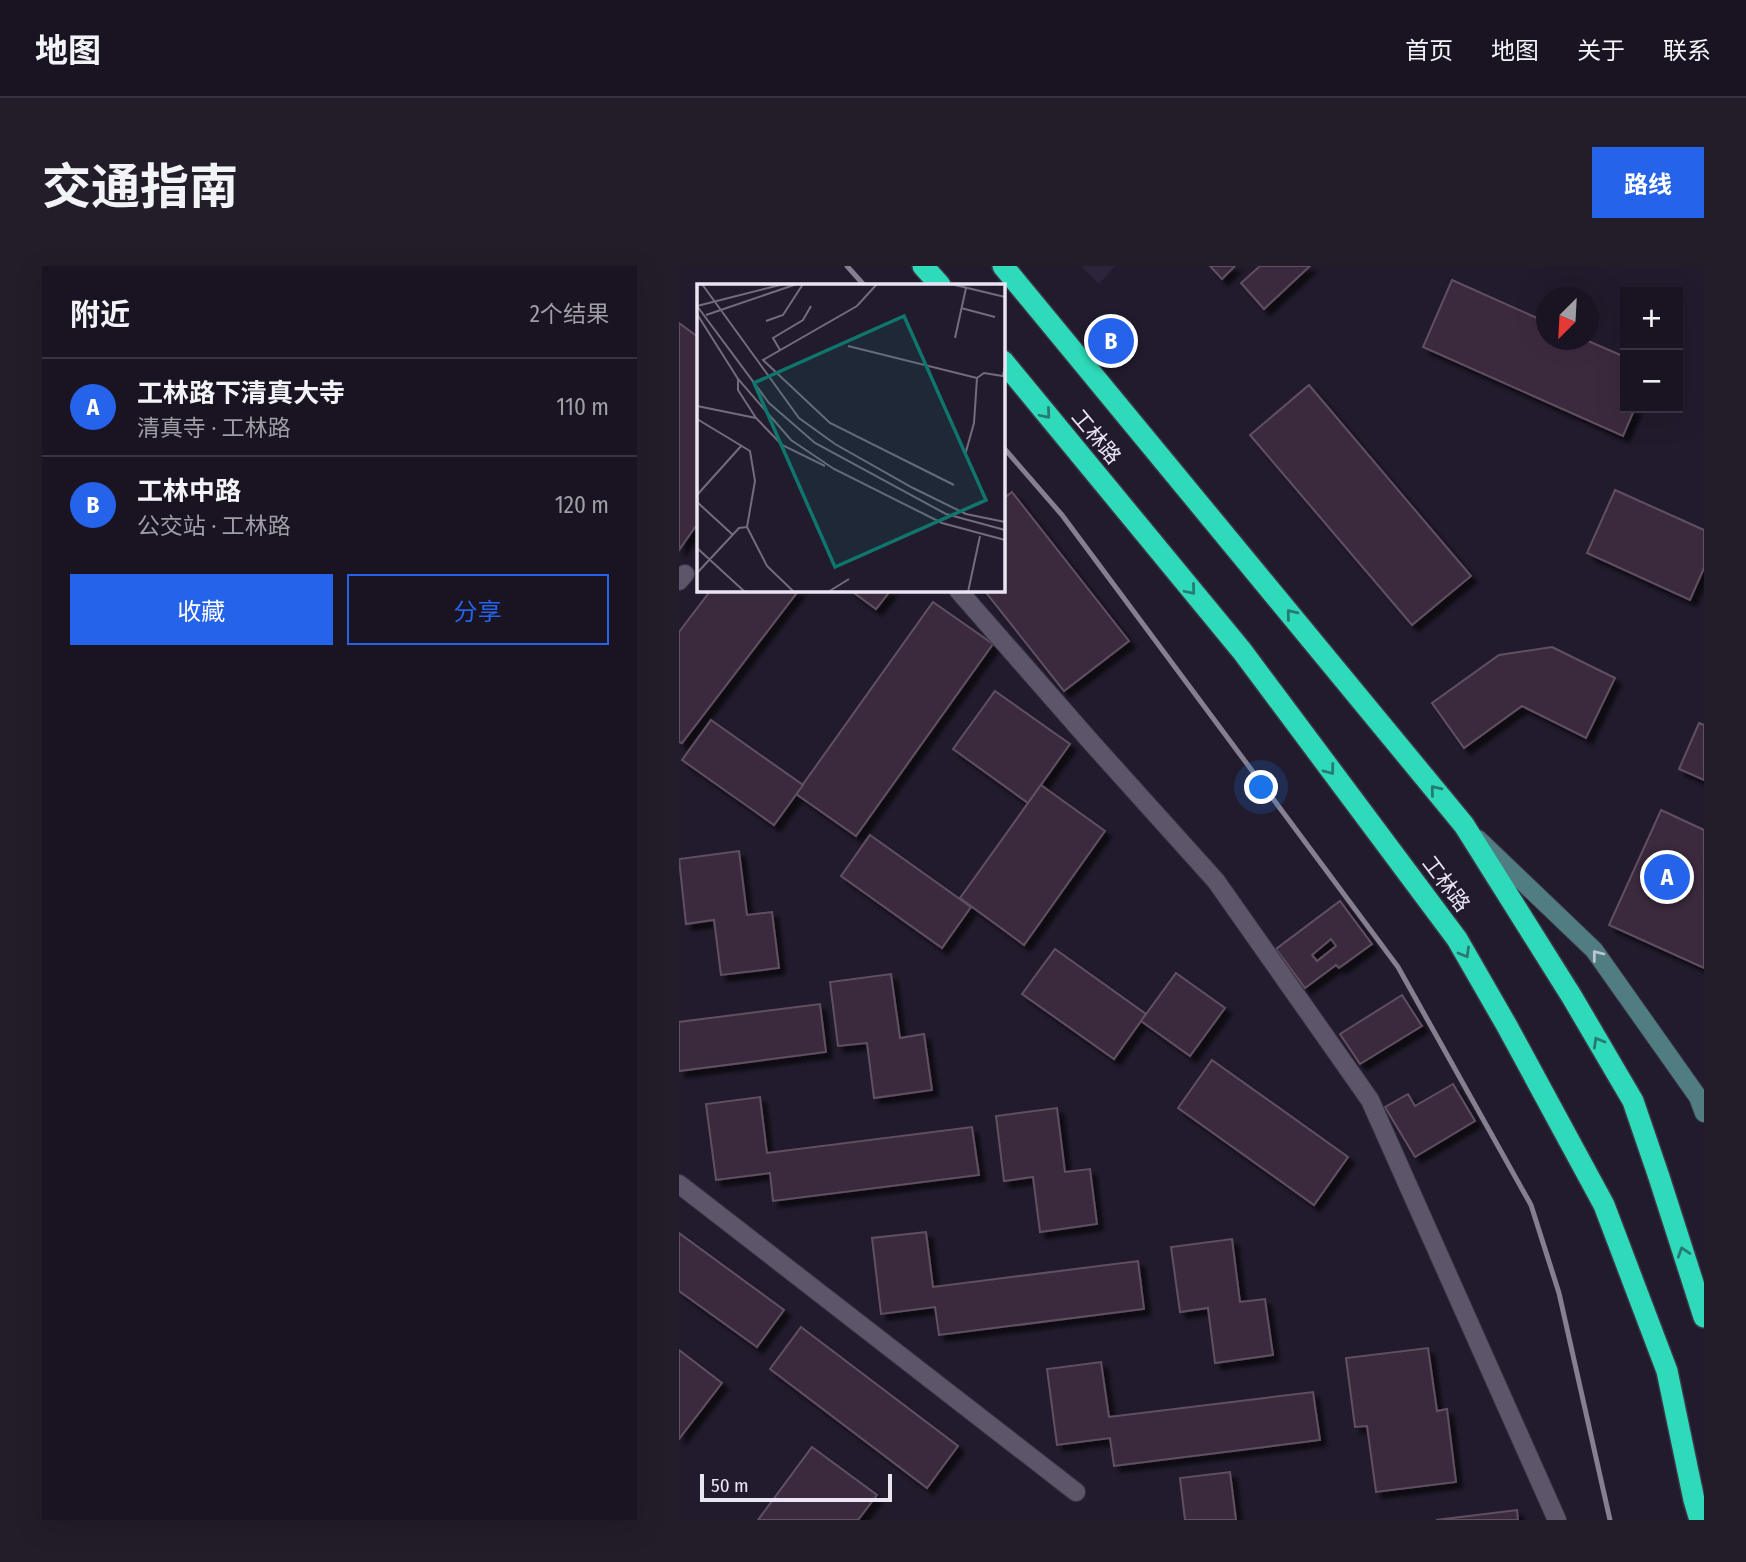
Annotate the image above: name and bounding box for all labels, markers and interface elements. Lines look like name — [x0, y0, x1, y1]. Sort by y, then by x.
text: 地图 — [35, 31, 101, 71]
text: 首页 — [1405, 37, 1453, 65]
text: 地图 — [1491, 37, 1539, 65]
text: 关于 — [1577, 37, 1625, 65]
text: 联系 — [1663, 37, 1711, 65]
button: 路线 — [1592, 147, 1704, 218]
text: 交通指南 — [42, 158, 238, 217]
inset map — [697, 284, 1005, 592]
north arrow — [1536, 287, 1599, 350]
map controls — [1620, 287, 1683, 413]
button: + — [1620, 287, 1683, 350]
text: 附近 — [70, 297, 130, 333]
text: 2个结果 — [530, 300, 609, 328]
pin: B — [1088, 315, 1134, 367]
button: − — [1620, 350, 1683, 413]
text: 工林路下清真大寺 — [137, 378, 345, 409]
text: A — [87, 393, 99, 421]
text: 110 m — [556, 393, 609, 421]
street label: 工林路 — [1066, 405, 1126, 469]
one-way arrow — [1038, 406, 1050, 419]
text: 清真寺 · 工林路 — [137, 414, 291, 442]
text: 工林中路 — [137, 476, 241, 507]
text: B — [87, 491, 99, 519]
text: 120 m — [555, 491, 609, 519]
text: 公交站 · 工林路 — [137, 512, 291, 540]
button: 收藏 — [70, 574, 333, 645]
button: 分享 — [347, 574, 609, 645]
one-way arrow — [1183, 581, 1195, 594]
one-way arrow — [1286, 610, 1299, 622]
one-way arrow — [1322, 762, 1334, 774]
your location — [1244, 770, 1278, 804]
one-way arrow — [1431, 786, 1443, 799]
street label: 工林路 — [1417, 851, 1475, 917]
pin: A — [1644, 851, 1690, 903]
one-way arrow — [1457, 945, 1470, 958]
one-way arrow — [1593, 951, 1606, 963]
one-way arrow — [1593, 1037, 1606, 1050]
one-way arrow — [1677, 1247, 1691, 1259]
scale bar — [700, 1471, 893, 1503]
text: 50 m — [711, 1474, 749, 1497]

